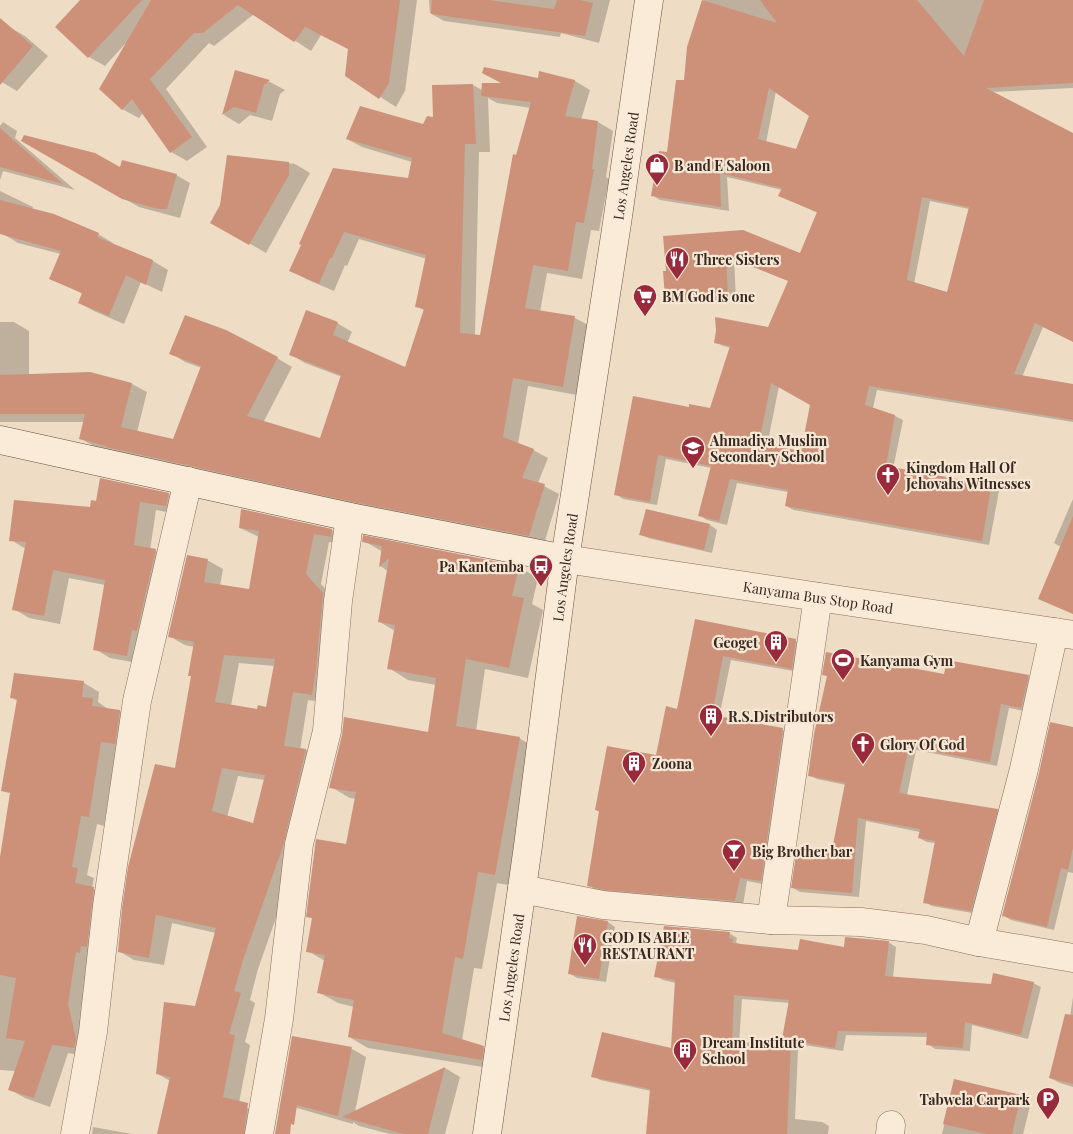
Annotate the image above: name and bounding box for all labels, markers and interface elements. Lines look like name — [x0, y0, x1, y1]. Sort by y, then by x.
street label: Los Angeles Road — [608, 110, 642, 221]
shop icon: B and E Saloon — [644, 152, 670, 186]
place label: B and E Saloon — [674, 156, 771, 175]
restaurant icon: Three Sisters — [664, 246, 690, 280]
place label: Three Sisters — [694, 250, 779, 269]
supermarket icon: BM God is one — [632, 283, 658, 317]
place label: BM God is one — [662, 287, 755, 306]
place label: Ahmadiya Muslim Secondary School — [709, 431, 828, 466]
school or university icon: Ahmadiya Muslim Secondary School — [680, 435, 706, 469]
place label: Kingdom Hall Of Jehovahs Witnesses — [905, 458, 1031, 493]
church icon: Kingdom Hall Of Jehovahs Witnesses — [875, 462, 901, 496]
street label: Los Angeles Road — [548, 512, 581, 623]
bus stop icon: Pa Kantemba — [528, 553, 554, 587]
place label: Pa Kantemba — [439, 557, 525, 576]
street label: Kanyama Bus Stop Road — [742, 576, 895, 617]
building icon: Geoget — [763, 629, 789, 663]
place label: Geoget — [713, 633, 758, 652]
sports icon: Kanyama Gym — [830, 647, 856, 681]
place label: Kanyama Gym — [860, 651, 954, 670]
building icon: R.S.Distributors — [698, 703, 724, 737]
place label: R.S.Distributors — [728, 707, 834, 726]
church icon: Glory Of God — [850, 731, 876, 765]
place label: Glory Of God — [880, 735, 965, 754]
building icon: Zoona — [621, 750, 647, 784]
place label: Zoona — [652, 754, 693, 773]
bar icon: Big Brother bar — [721, 838, 747, 872]
place label: Big Brother bar — [752, 842, 853, 861]
street label: Los Angeles Road — [494, 912, 528, 1023]
place label: GOD IS ABLE RESTAURANT — [602, 928, 694, 963]
restaurant icon: GOD IS ABLE RESTAURANT — [572, 932, 598, 966]
place label: Dream Institute School — [702, 1033, 804, 1068]
building icon: Dream Institute School — [672, 1037, 698, 1071]
parking icon: Tabwela Carpark — [1035, 1086, 1061, 1120]
place label: Tabwela Carpark — [919, 1090, 1031, 1109]

